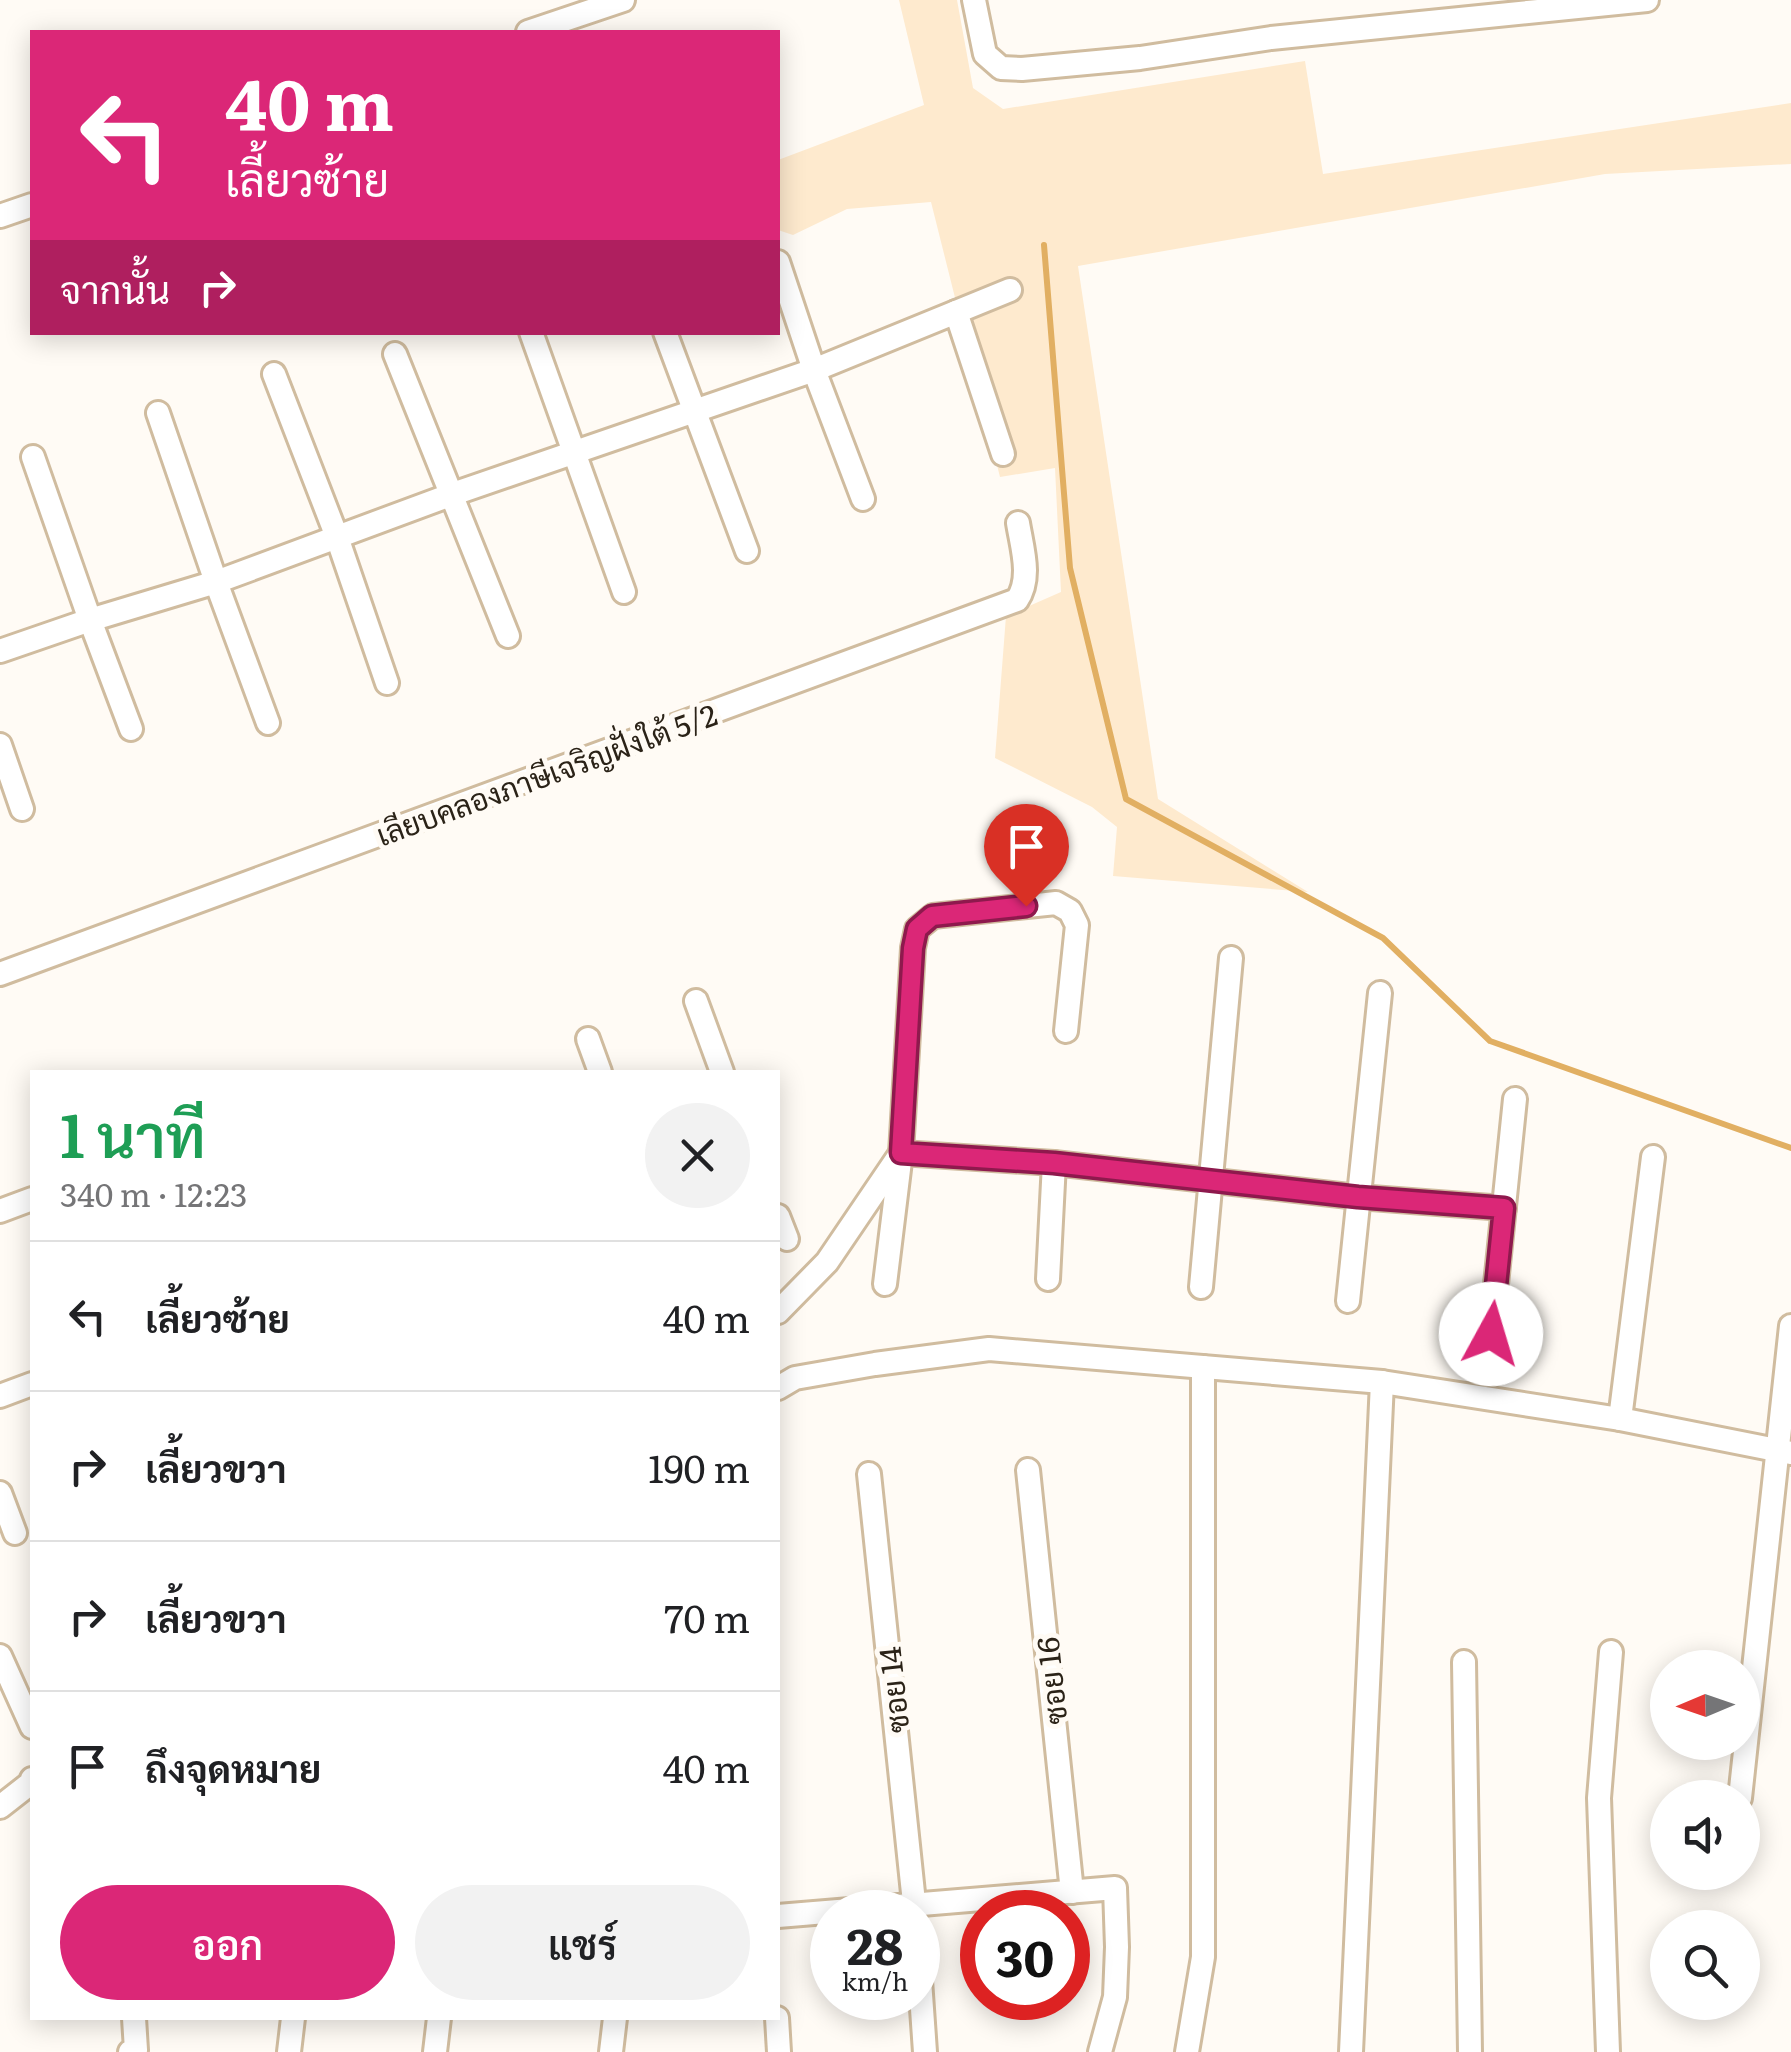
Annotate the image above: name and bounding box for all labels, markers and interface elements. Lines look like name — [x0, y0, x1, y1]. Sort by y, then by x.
text: 40 m — [225, 49, 394, 153]
icon: left — [60, 70, 190, 200]
text: เลี้ยวซ้าย — [225, 144, 389, 211]
text: จากนั้น — [60, 259, 170, 316]
icon: right — [190, 260, 245, 315]
street label: เลียบคลองภาษีเจริญฝั่งใต้ 5/2 — [369, 691, 723, 855]
pin — [984, 804, 1069, 907]
icon: arrive — [999, 819, 1054, 874]
text: 1 นาที — [60, 1087, 206, 1176]
button: close — [645, 1103, 750, 1208]
text: 340 m · 12:23 — [60, 1169, 247, 1217]
position arrow — [1439, 1282, 1543, 1386]
text: เลี้ยวซ้าย — [145, 1288, 290, 1345]
text: 40 m — [663, 1288, 750, 1345]
icon: left — [60, 1289, 115, 1344]
text: เลี้ยวขวา — [145, 1438, 287, 1495]
text: 190 m — [648, 1438, 750, 1495]
icon: right — [60, 1439, 115, 1494]
text: เลี้ยวขวา — [145, 1588, 287, 1645]
text: 70 m — [664, 1588, 750, 1645]
icon: right — [60, 1589, 115, 1644]
street label: ซอย 16 — [1024, 1635, 1076, 1727]
street label: ซอย 14 — [866, 1645, 918, 1735]
north arrow — [1650, 1650, 1760, 1760]
map controls — [1650, 1650, 1760, 2020]
text: ถึงจุดหมาย — [145, 1738, 321, 1795]
text: 40 m — [663, 1738, 750, 1795]
icon: arrive — [60, 1739, 115, 1794]
button: sound — [1650, 1780, 1760, 1890]
button: ออก — [60, 1885, 395, 2000]
button: แชร์ — [415, 1885, 750, 2000]
speed limit sign: 30 — [960, 1890, 1090, 2020]
text: 28 — [847, 1906, 903, 1980]
button: search — [1650, 1910, 1760, 2020]
text: km/h — [842, 1962, 908, 1999]

